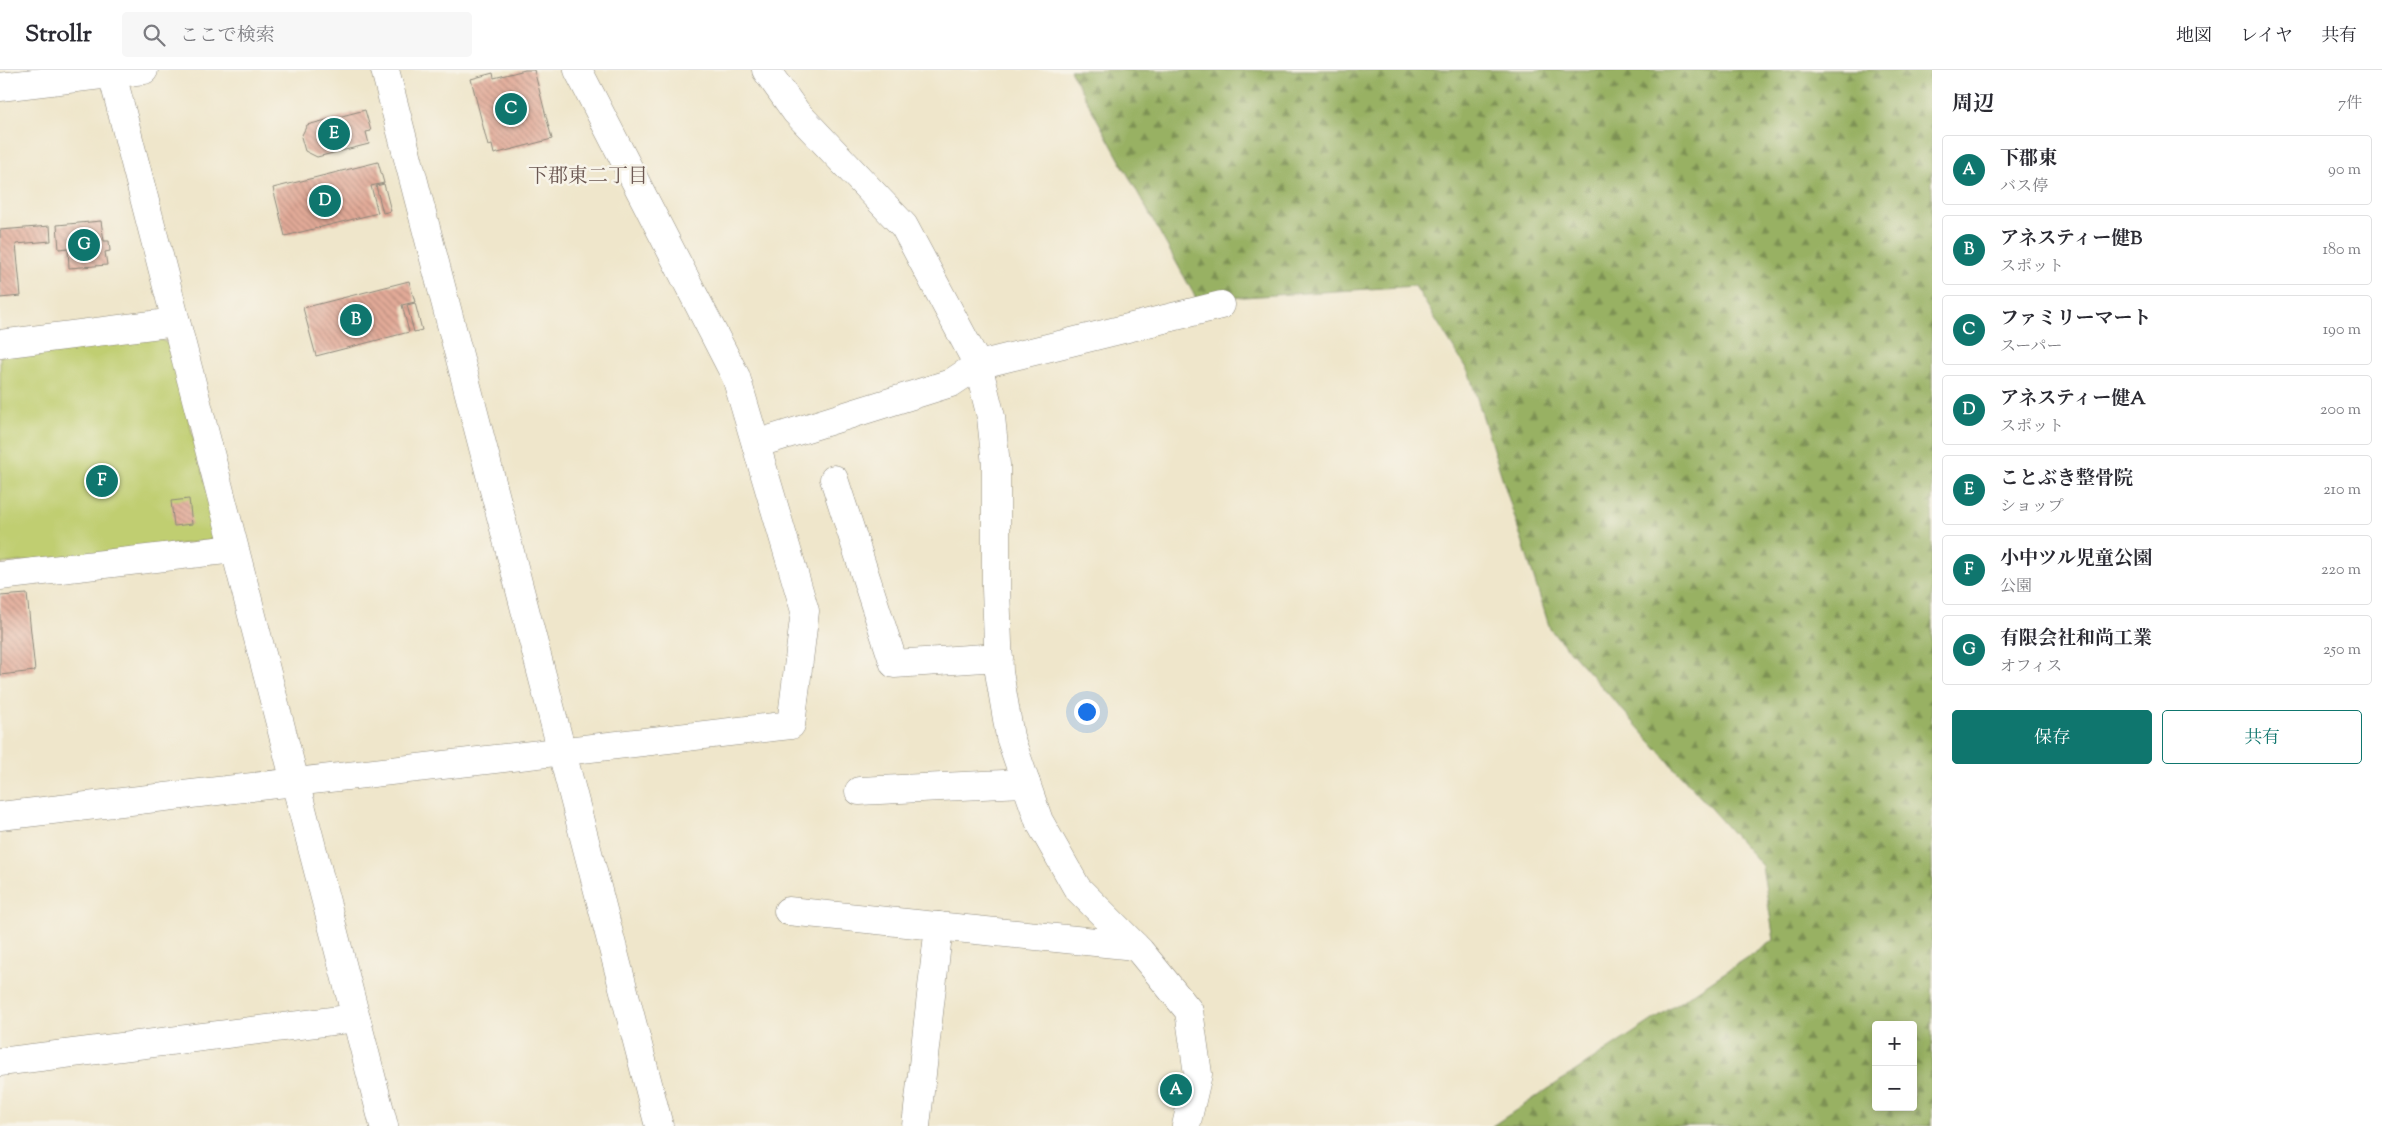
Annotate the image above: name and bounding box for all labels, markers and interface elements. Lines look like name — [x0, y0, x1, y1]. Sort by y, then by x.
search box — [122, 12, 472, 57]
text: Strollr — [25, 18, 92, 52]
icon: search — [140, 21, 168, 49]
text: ここで検索 — [180, 23, 275, 50]
text: 地図 — [2176, 24, 2212, 50]
text: レイヤ — [2240, 24, 2293, 50]
text: 共有 — [2321, 24, 2357, 50]
pin: C — [495, 90, 527, 128]
text: 周辺 — [1952, 90, 1994, 120]
text: 7件 — [2338, 93, 2362, 116]
pin: E — [318, 115, 350, 153]
text: 下郡東 — [2000, 146, 2057, 173]
text: A — [1963, 159, 1976, 182]
text: 90 m — [2328, 159, 2361, 182]
district label: 下郡東二丁目 — [528, 163, 648, 192]
text: バス停 — [2000, 176, 2048, 199]
pin: D — [309, 182, 341, 220]
pin: G — [68, 226, 100, 264]
text: アネスティー健B — [2000, 226, 2142, 253]
text: B — [1964, 239, 1974, 262]
text: 180 m — [2322, 239, 2361, 262]
text: スポット — [2000, 256, 2064, 279]
pin: B — [340, 301, 372, 339]
text: ファミリーマート — [2000, 306, 2152, 333]
text: C — [1963, 319, 1975, 342]
text: 190 m — [2323, 319, 2361, 342]
text: スーパー — [2000, 336, 2062, 359]
text: アネスティー健A — [2000, 386, 2146, 413]
text: D — [1963, 399, 1975, 422]
text: 200 m — [2320, 399, 2361, 422]
text: スポット — [2000, 416, 2064, 439]
pin: F — [86, 462, 118, 500]
text: ことぶき整骨院 — [2000, 466, 2133, 493]
text: E — [1964, 479, 1974, 502]
text: 210 m — [2323, 479, 2361, 502]
text: ショップ — [2000, 496, 2064, 519]
text: 小中ツル児童公園 — [2000, 546, 2152, 573]
text: F — [1965, 559, 1973, 582]
text: 220 m — [2321, 559, 2361, 582]
text: 公園 — [2000, 576, 2032, 599]
text: 有限会社和尚工業 — [2000, 626, 2152, 653]
text: G — [1962, 639, 1976, 662]
text: 250 m — [2323, 639, 2361, 662]
text: オフィス — [2000, 656, 2062, 679]
your location — [1074, 699, 1100, 725]
button: 保存 — [1952, 710, 2152, 764]
button: 共有 — [2162, 710, 2362, 764]
map controls — [1872, 1021, 1917, 1111]
button: + — [1872, 1021, 1917, 1066]
button: − — [1872, 1066, 1917, 1111]
pin: A — [1160, 1071, 1192, 1109]

